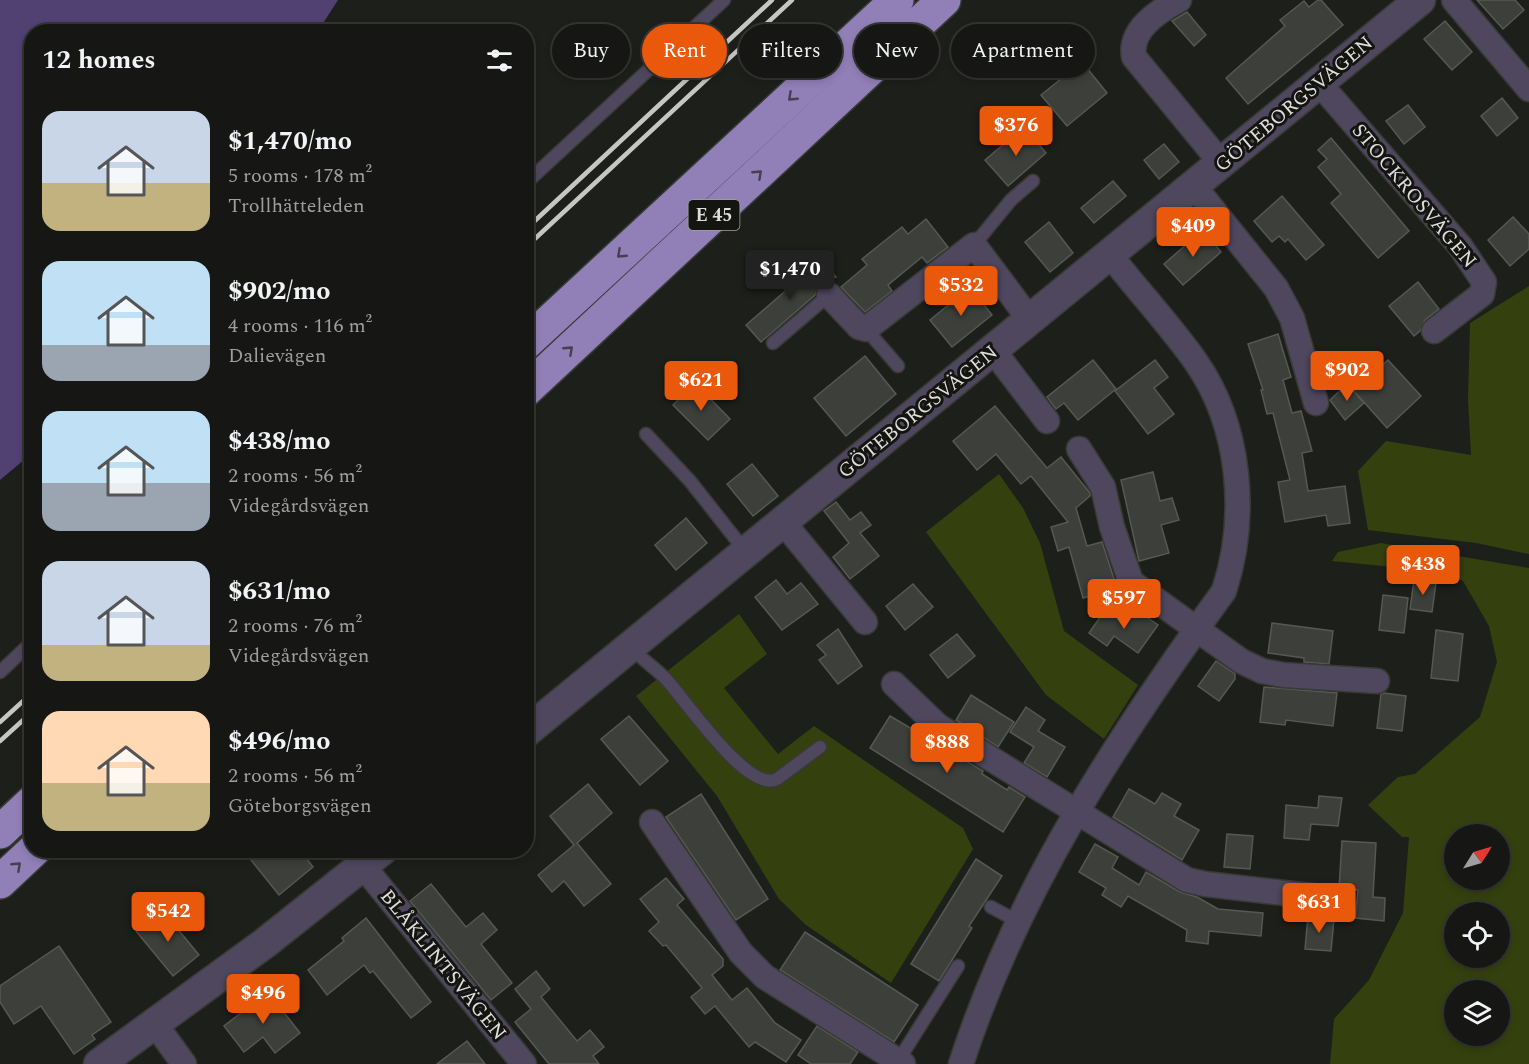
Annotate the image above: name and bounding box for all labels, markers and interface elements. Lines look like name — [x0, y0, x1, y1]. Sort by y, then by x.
chip: Buy — [552, 24, 630, 78]
chip: Rent — [642, 24, 727, 78]
chip: Filters — [739, 24, 842, 78]
chip: New — [854, 24, 939, 78]
chip: Apartment — [951, 24, 1095, 78]
street label: GÖTEBORGSVÄGEN — [1208, 29, 1380, 179]
text: 12 homes — [42, 40, 156, 80]
icon: filters — [483, 44, 516, 77]
one-way arrow — [788, 89, 799, 100]
pin: $376 — [980, 106, 1052, 157]
text: $376 — [994, 110, 1038, 140]
street label: STOCKROSVÄGEN — [1344, 117, 1484, 275]
text: $1,470/mo — [228, 121, 352, 161]
icon: home — [90, 135, 162, 207]
text: 5 rooms · 178 m² — [228, 161, 372, 191]
one-way arrow — [750, 170, 761, 181]
text: Trollhätteleden — [228, 191, 365, 221]
road number: E 45 — [688, 200, 740, 230]
pin: $409 — [1157, 207, 1229, 258]
text: $409 — [1171, 211, 1215, 241]
one-way arrow — [618, 247, 628, 258]
pin: $1,470 — [741, 250, 839, 301]
text: $1,470 — [759, 254, 821, 284]
pin: $532 — [925, 266, 997, 317]
text: $532 — [939, 270, 983, 300]
text: $902/mo — [228, 271, 331, 311]
icon: home — [90, 285, 162, 357]
text: 4 rooms · 116 m² — [228, 311, 372, 341]
street label: GÖTEBORGSVÄGEN — [831, 338, 1005, 486]
text: Dalievägen — [228, 341, 326, 371]
one-way arrow — [563, 346, 573, 357]
pin: $902 — [1311, 351, 1383, 402]
text: $902 — [1325, 355, 1369, 385]
pin: $621 — [665, 361, 737, 412]
text: $621 — [679, 365, 723, 395]
text: $438/mo — [228, 421, 331, 461]
icon: home — [90, 435, 162, 507]
text: 2 rooms · 56 m² — [228, 461, 362, 491]
text: Videgårdsvägen — [228, 491, 370, 521]
pin: $438 — [1387, 545, 1459, 596]
text: $438 — [1401, 549, 1445, 579]
text: $631/mo — [228, 571, 331, 611]
pin: $597 — [1088, 579, 1160, 630]
text: $597 — [1102, 583, 1146, 613]
icon: home — [90, 585, 162, 657]
text: 2 rooms · 76 m² — [228, 611, 362, 641]
text: Videgårdsvägen — [228, 641, 370, 671]
text: $496/mo — [228, 721, 331, 761]
pin: $888 — [911, 723, 983, 774]
text: $888 — [925, 727, 969, 757]
icon: home — [90, 735, 162, 807]
text: 2 rooms · 56 m² — [228, 761, 362, 791]
text: Göteborgsvägen — [228, 791, 372, 821]
north arrow — [1444, 824, 1510, 890]
map controls — [1444, 824, 1510, 1046]
one-way arrow — [9, 863, 20, 874]
street label: BLÅKLINTSVÄGEN — [372, 883, 514, 1047]
pin: $631 — [1283, 883, 1355, 934]
text: $631 — [1297, 887, 1341, 917]
pin: $542 — [132, 892, 204, 943]
text: $542 — [146, 896, 190, 926]
button: locate — [1444, 902, 1510, 968]
pin: $496 — [227, 974, 299, 1025]
text: $496 — [241, 978, 285, 1008]
button: layers — [1444, 980, 1510, 1046]

